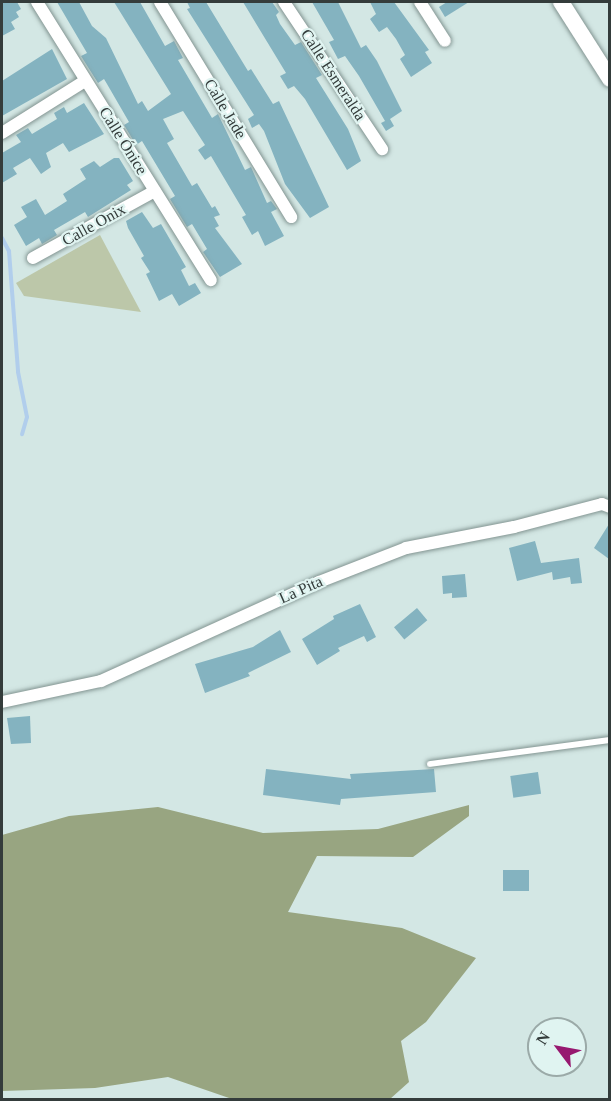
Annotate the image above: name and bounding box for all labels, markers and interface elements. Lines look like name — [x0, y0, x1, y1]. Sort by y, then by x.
street label: Calle Esmeralda — [296, 26, 370, 124]
street label: Calle Jade — [200, 76, 250, 142]
street label: Calle Ónice — [95, 104, 151, 178]
street label: Calle Onix — [59, 200, 129, 250]
street label: La Pita — [276, 572, 326, 608]
north arrow — [527, 1017, 587, 1077]
text: N — [533, 1029, 553, 1048]

